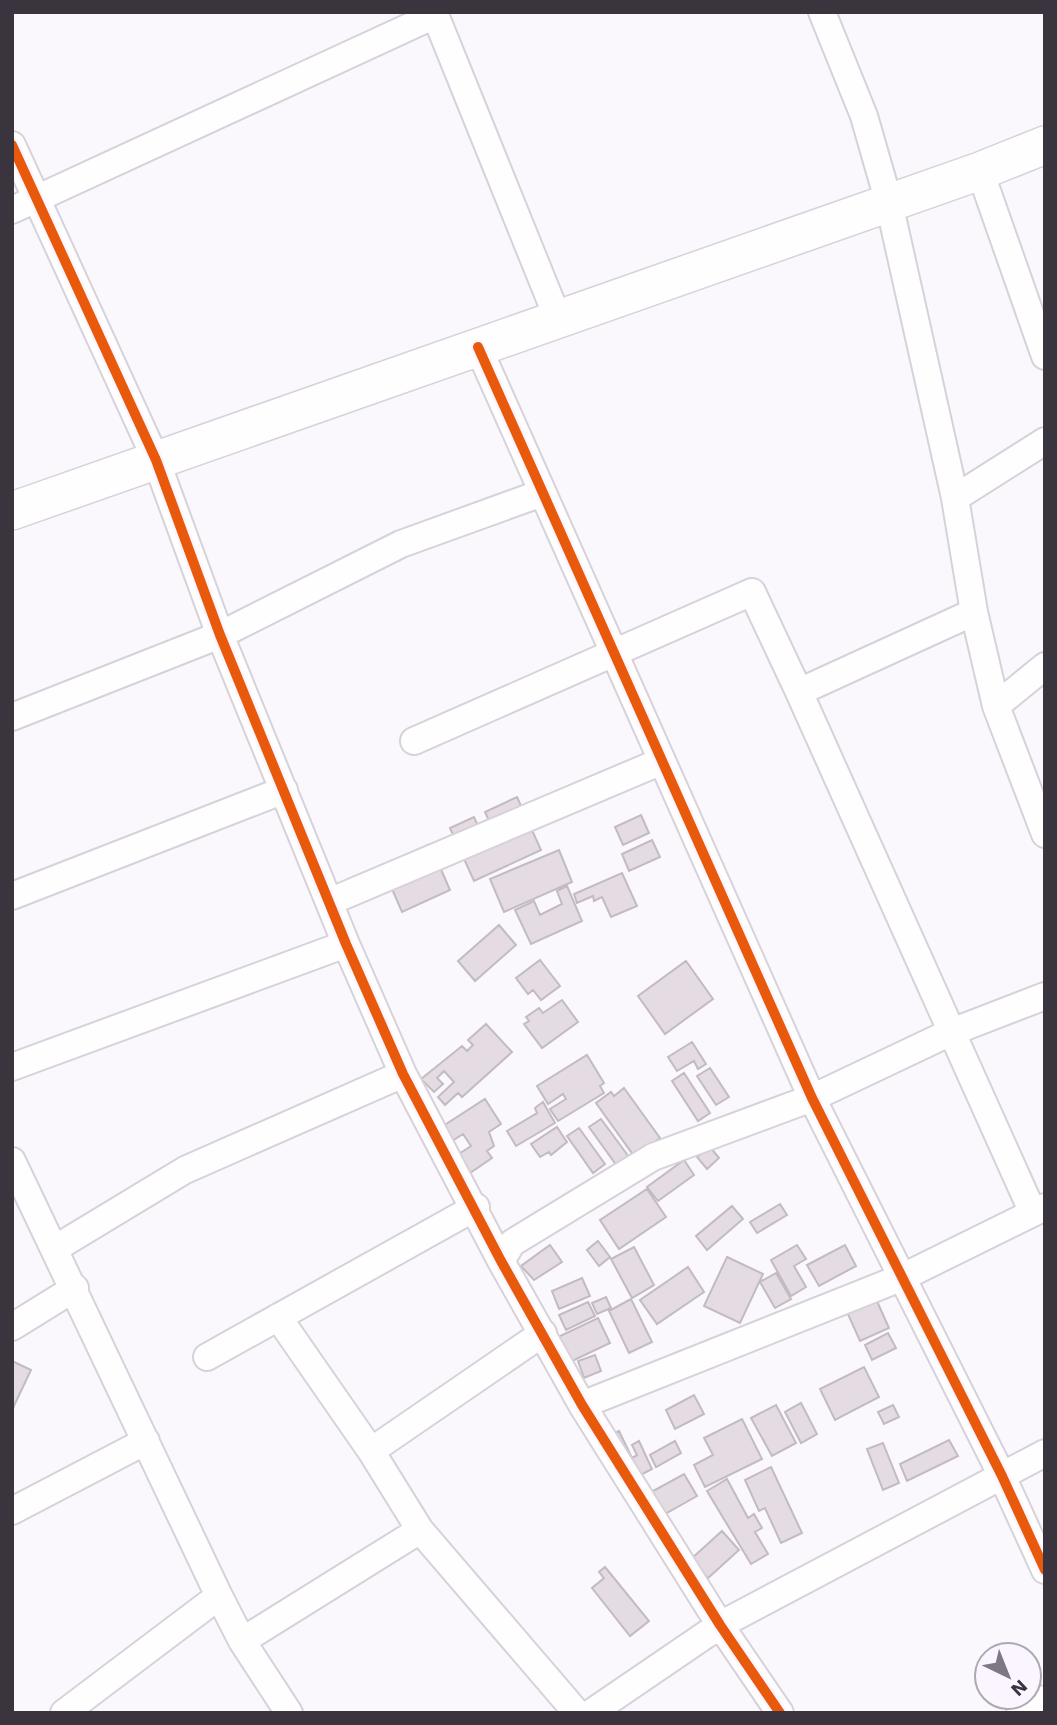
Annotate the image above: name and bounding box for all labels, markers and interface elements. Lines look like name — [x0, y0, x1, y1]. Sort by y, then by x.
north arrow — [973, 1641, 1043, 1711]
text: N — [1006, 1675, 1032, 1701]

